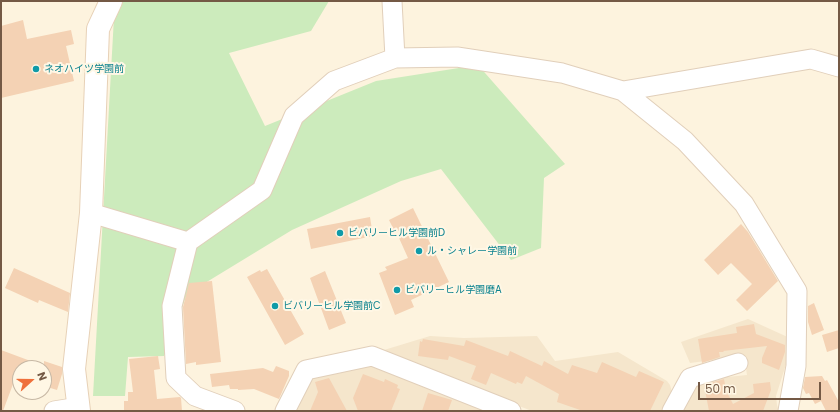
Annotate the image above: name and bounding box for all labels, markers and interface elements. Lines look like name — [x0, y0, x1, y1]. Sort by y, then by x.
place label: ネオハイツ学園前 — [44, 63, 124, 75]
marker: ネオハイツ学園前 — [31, 64, 41, 74]
place label: ビバリーヒル学園前D — [348, 227, 445, 239]
marker: ビバリーヒル学園前D — [335, 228, 345, 238]
place label: ル・シャレー学園前 — [427, 245, 517, 257]
marker: ル・シャレー学園前 — [414, 246, 424, 256]
place label: ビバリーヒル学園磨A — [405, 284, 502, 296]
marker: ビバリーヒル学園磨A — [392, 285, 402, 295]
place label: ビバリーヒル学園前C — [283, 300, 381, 312]
marker: ビバリーヒル学園前C — [270, 301, 280, 311]
north arrow — [12, 360, 52, 400]
text: N — [33, 369, 51, 383]
scale bar — [700, 374, 823, 400]
text: 50 m — [705, 380, 736, 397]

